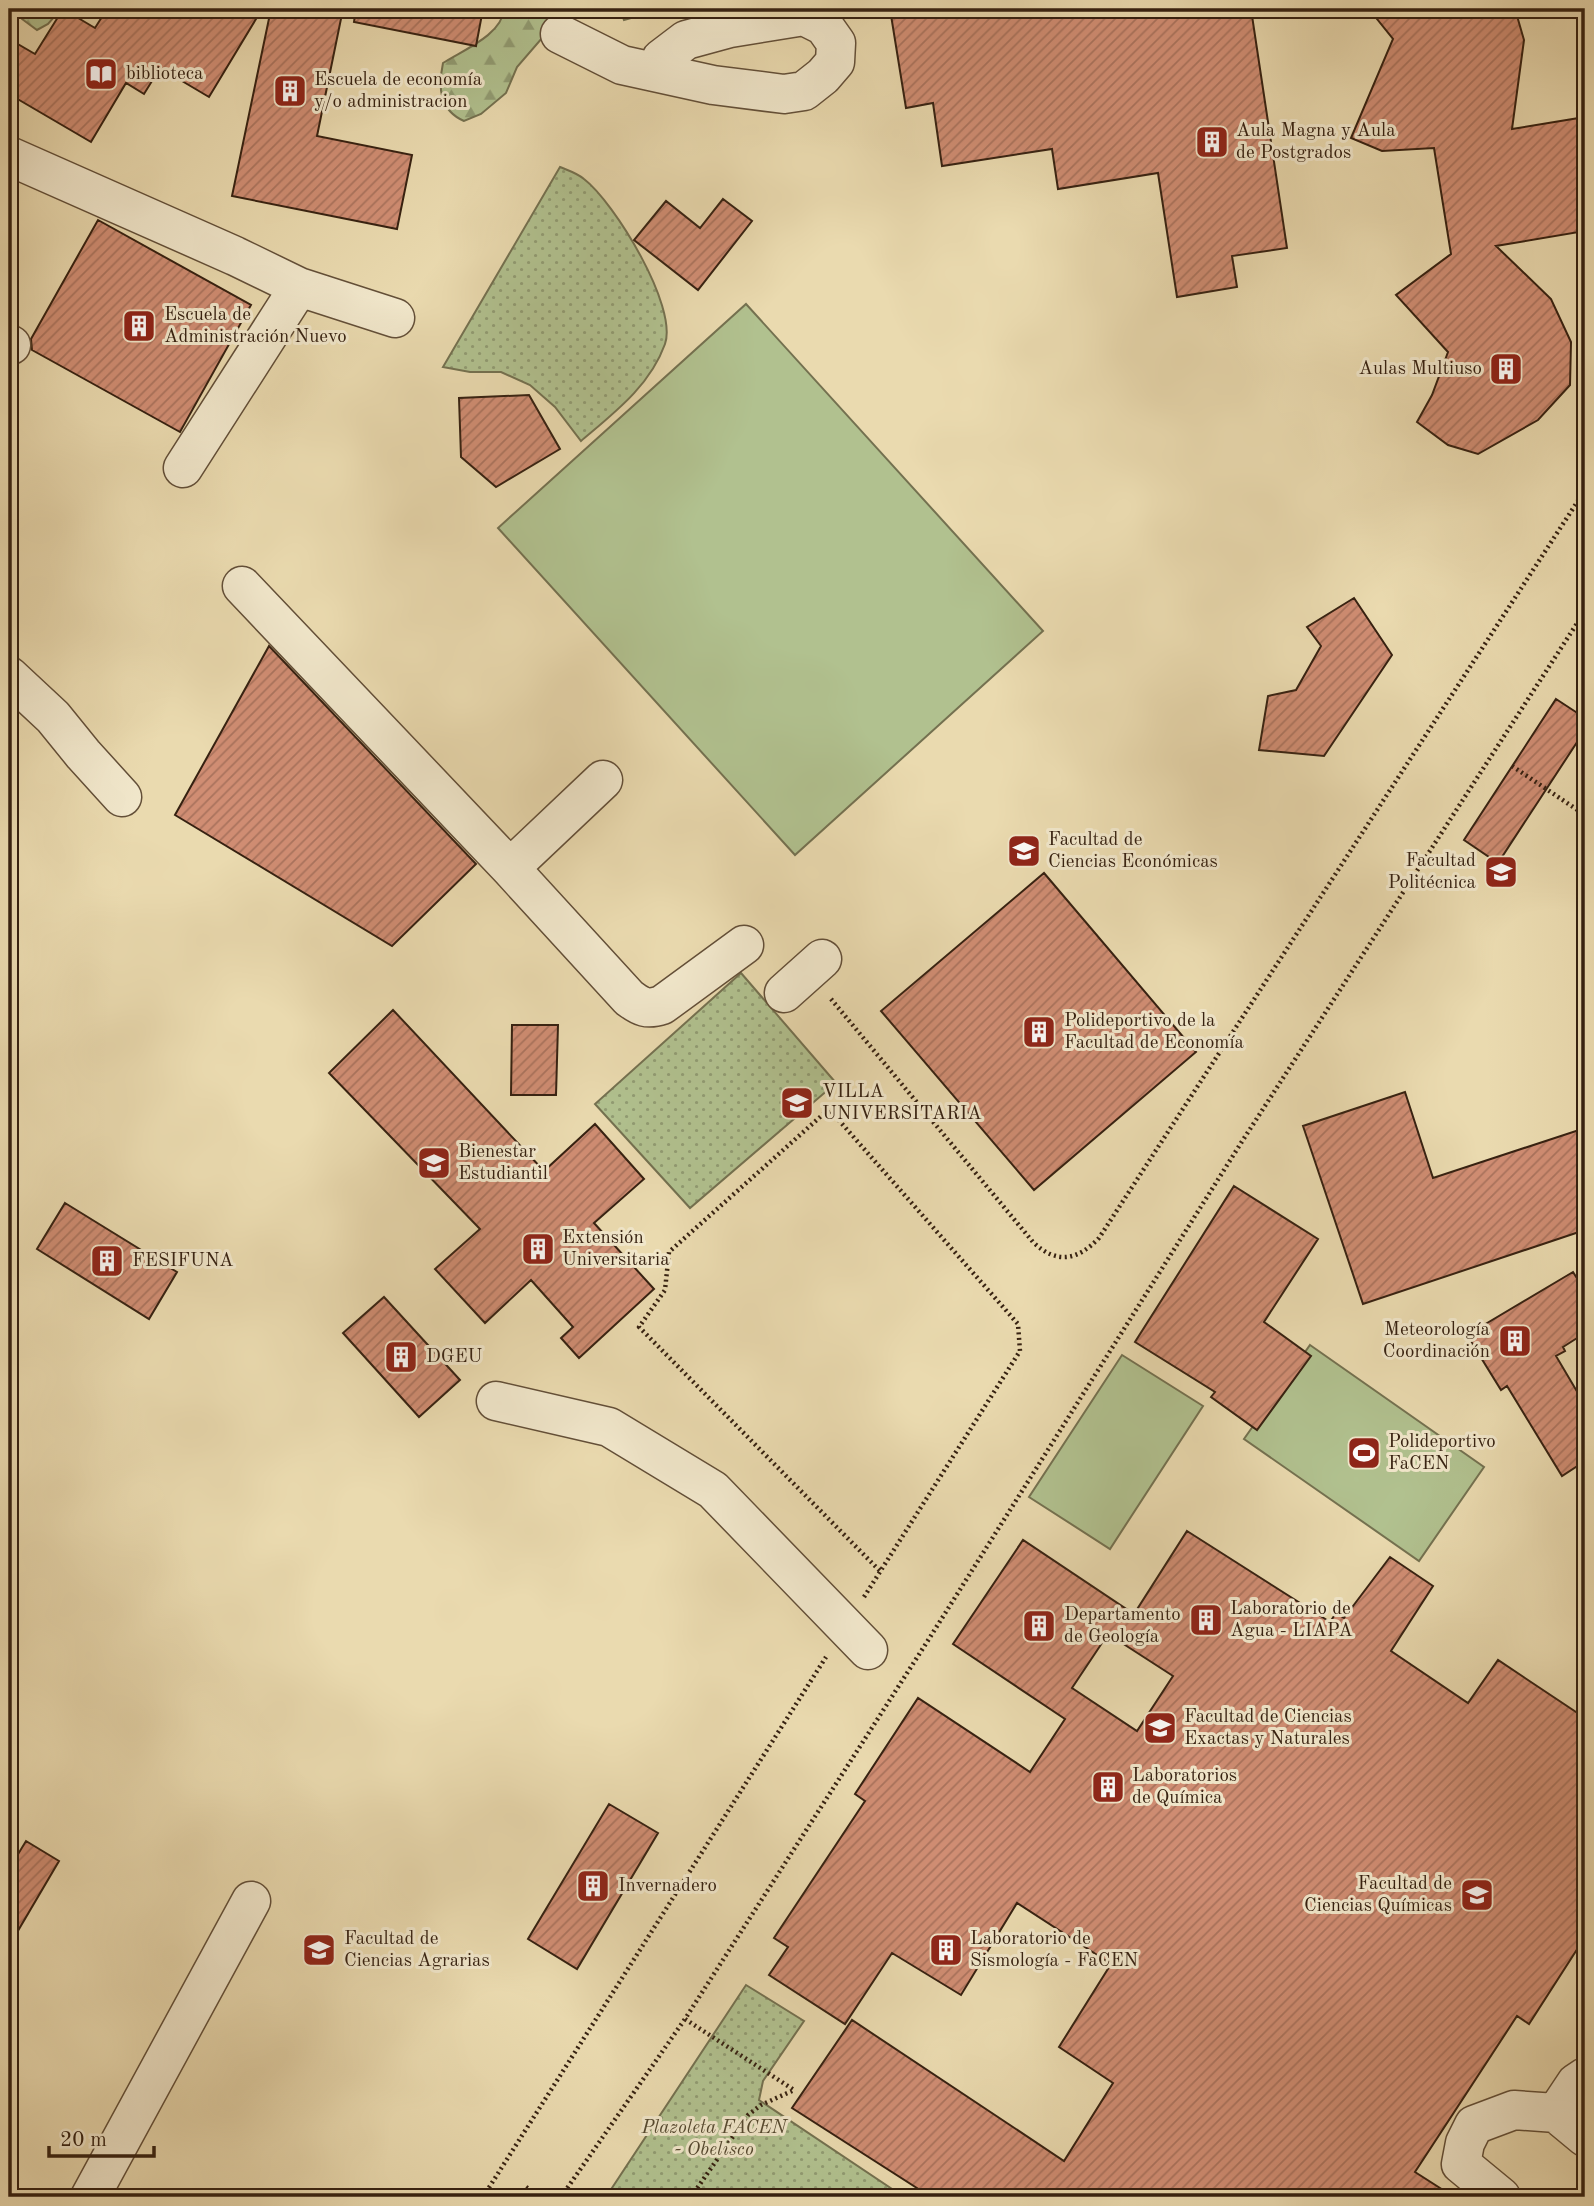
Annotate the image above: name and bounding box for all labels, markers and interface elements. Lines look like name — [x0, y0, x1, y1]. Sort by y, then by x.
library icon: biblioteca — [82, 55, 120, 93]
place label: biblioteca — [126, 65, 204, 84]
place label: Escuela de economía y/o administracion — [314, 71, 483, 112]
building icon: Escuela de economía y/o administracion — [271, 72, 309, 110]
place label: Aula Magna y Aula de Postgrados — [1236, 122, 1396, 163]
building icon: Aula Magna y Aula de Postgrados — [1193, 123, 1231, 161]
place label: Escuela de Administración Nuevo — [164, 306, 347, 347]
building icon: Escuela de Administración Nuevo — [120, 307, 158, 345]
building icon: Aulas Multiuso — [1487, 350, 1525, 388]
place label: Aulas Multiuso — [1358, 360, 1482, 379]
place label: Facultad de Ciencias Económicas — [1048, 831, 1218, 872]
school or university icon: Facultad de Ciencias Económicas — [1005, 832, 1043, 870]
place label: Facultad Politécnica — [1388, 852, 1477, 893]
school or university icon: Facultad Politécnica — [1482, 853, 1520, 891]
place label: Polideportivo de la Facultad de Economía — [1064, 1012, 1245, 1053]
building icon: Polideportivo de la Facultad de Economía — [1020, 1013, 1058, 1051]
place label: VILLA UNIVERSITARIA — [822, 1083, 982, 1124]
school or university icon: VILLA UNIVERSITARIA — [778, 1084, 816, 1122]
place label: Bienestar Estudiantil — [458, 1143, 548, 1184]
school or university icon: Bienestar Estudiantil — [415, 1144, 453, 1182]
place label: Extensión Universitaria — [562, 1229, 670, 1270]
building icon: Extensión Universitaria — [519, 1230, 557, 1268]
building icon: FESIFUNA — [88, 1242, 126, 1280]
place label: FESIFUNA — [132, 1252, 234, 1271]
place label: Meteorología Coordinación — [1383, 1321, 1491, 1362]
building icon: Meteorología Coordinación — [1496, 1322, 1534, 1360]
building icon: DGEU — [382, 1338, 420, 1376]
place label: DGEU — [426, 1348, 483, 1367]
place label: Polideportivo FaCEN — [1388, 1433, 1496, 1474]
sports icon: Polideportivo FaCEN — [1345, 1434, 1383, 1472]
place label: Laboratorio de Agua - LIAPA — [1230, 1600, 1353, 1641]
building icon: Laboratorio de Agua - LIAPA — [1187, 1601, 1225, 1639]
place label: Departamento de Geología — [1064, 1606, 1181, 1647]
building icon: Departamento de Geología — [1020, 1607, 1058, 1645]
place label: Facultad de Ciencias Exactas y Naturales — [1184, 1708, 1352, 1749]
school or university icon: Facultad de Ciencias Exactas y Naturales — [1141, 1709, 1179, 1747]
place label: Laboratorios de Química — [1132, 1767, 1237, 1808]
building icon: Laboratorios de Química — [1089, 1768, 1127, 1806]
building icon: Invernadero — [574, 1867, 612, 1905]
place label: Facultad de Ciencias Químicas — [1304, 1875, 1452, 1916]
school or university icon: Facultad de Ciencias Químicas — [1458, 1876, 1496, 1914]
place label: Invernadero — [618, 1877, 717, 1896]
place label: Facultad de Ciencias Agrarias — [344, 1930, 490, 1971]
place label: Laboratorio de Sismología - FaCEN — [970, 1930, 1139, 1971]
school or university icon: Facultad de Ciencias Agrarias — [300, 1931, 338, 1969]
building icon: Laboratorio de Sismología - FaCEN — [927, 1931, 965, 1969]
scale bar — [49, 2115, 154, 2159]
park label: Plazoleta FACEN - Obelisco — [640, 2119, 789, 2160]
text: 20 m — [60, 2130, 107, 2151]

